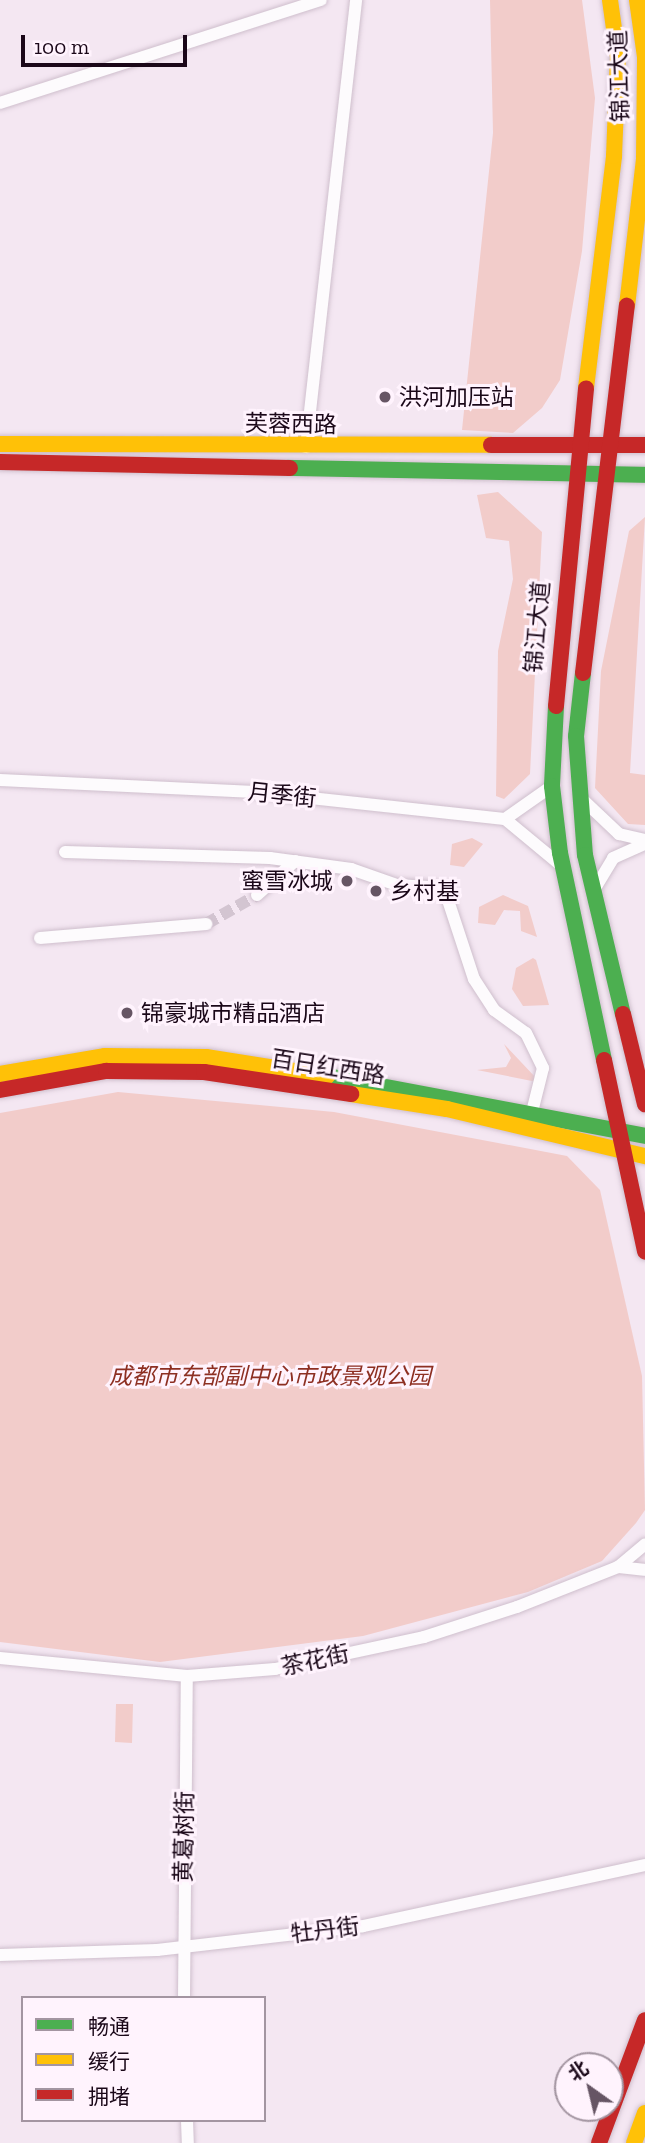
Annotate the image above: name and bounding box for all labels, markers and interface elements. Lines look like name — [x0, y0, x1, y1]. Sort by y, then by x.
scale bar — [24, 21, 191, 65]
street label: 锦江大道 — [604, 30, 634, 122]
text: 100 m — [34, 34, 89, 59]
place label: 洪河加压站 — [399, 383, 514, 411]
marker: 洪河加压站 — [377, 389, 393, 405]
street label: 芙蓉西路 — [245, 409, 337, 439]
street label: 锦江大道 — [519, 580, 555, 674]
street label: 月季街 — [246, 778, 318, 812]
place label: 蜜雪冰城 — [241, 867, 333, 895]
marker: 蜜雪冰城 — [339, 873, 355, 889]
place label: 乡村基 — [390, 877, 459, 905]
marker: 乡村基 — [368, 883, 384, 899]
place label: 锦豪城市精品酒店 — [141, 999, 325, 1027]
marker: 锦豪城市精品酒店 — [119, 1005, 135, 1021]
street label: 百日红西路 — [269, 1044, 387, 1090]
park label: 成都市东部副中心市政景观公园 — [109, 1362, 431, 1390]
street label: 茶花街 — [278, 1639, 352, 1681]
street label: 黄葛树街 — [169, 1791, 199, 1883]
street label: 牡丹街 — [289, 1912, 361, 1948]
legend — [21, 1996, 266, 2122]
text: 畅通 — [88, 2014, 130, 2039]
text: 缓行 — [88, 2049, 130, 2074]
north arrow — [554, 2052, 624, 2122]
text: 北 — [564, 2056, 592, 2086]
text: 拥堵 — [88, 2084, 130, 2109]

